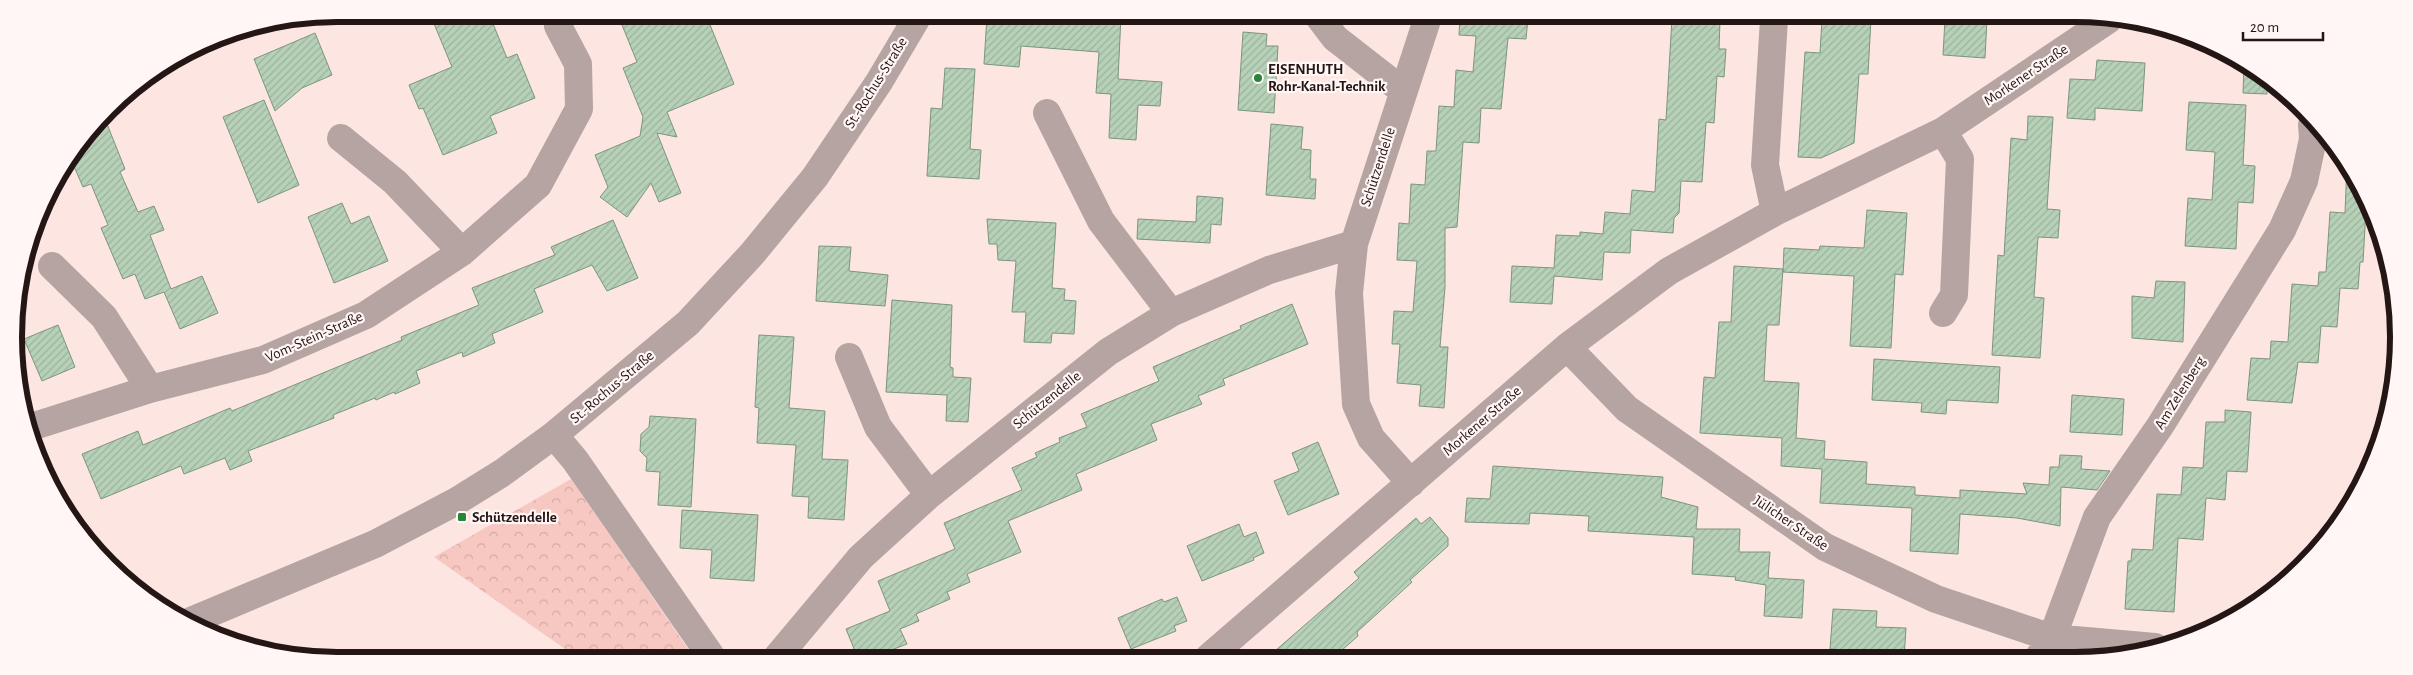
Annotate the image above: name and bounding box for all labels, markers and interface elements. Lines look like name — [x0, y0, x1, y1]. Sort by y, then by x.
scale bar — [2243, 10, 2323, 42]
text: 20 m — [2250, 20, 2279, 35]
street label: St.-Rochus-Straße — [842, 35, 910, 131]
street label: Morkener Straße — [1981, 41, 2071, 109]
place label: EISENHUTH Rohr-Kanal-Technik — [1268, 62, 1386, 94]
marker: EISENHUTH Rohr-Kanal-Technik — [1252, 72, 1264, 84]
street label: Schützendelle — [1358, 125, 1398, 209]
street label: Vom-Stein-Straße — [263, 309, 365, 365]
street label: St.-Rochus-Straße — [567, 348, 657, 426]
street label: Am Zelenberg — [2152, 353, 2209, 432]
street label: Schützendelle — [1010, 368, 1084, 432]
street label: Morkener Straße — [1440, 383, 1524, 459]
street label: Jülicher Straße — [1751, 493, 1831, 553]
place label: Schützendelle — [472, 510, 557, 525]
marker: Schützendelle — [456, 511, 468, 523]

